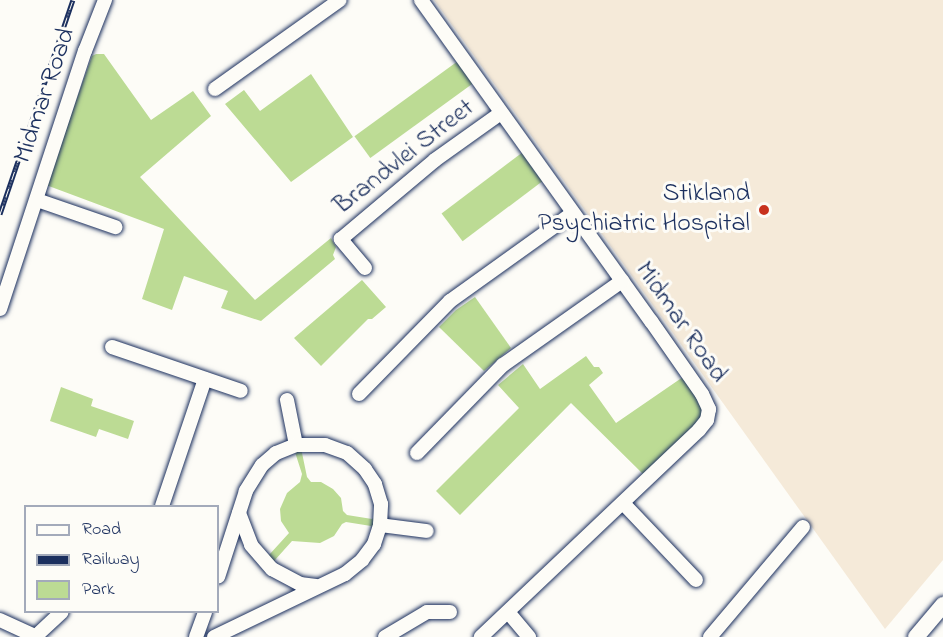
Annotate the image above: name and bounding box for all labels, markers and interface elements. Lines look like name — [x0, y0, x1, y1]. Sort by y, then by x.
street label: Midmar Road — [8, 25, 84, 167]
street label: Brandvlei Street — [329, 93, 481, 223]
place label: Stikland Psychiatric Hospital — [538, 179, 750, 240]
marker: Stikland Psychiatric Hospital — [755, 201, 773, 219]
street label: Midmar Road — [627, 257, 733, 389]
legend — [24, 505, 219, 613]
text: Road — [82, 517, 121, 543]
text: Railway — [82, 547, 139, 573]
text: Park — [82, 577, 115, 603]

